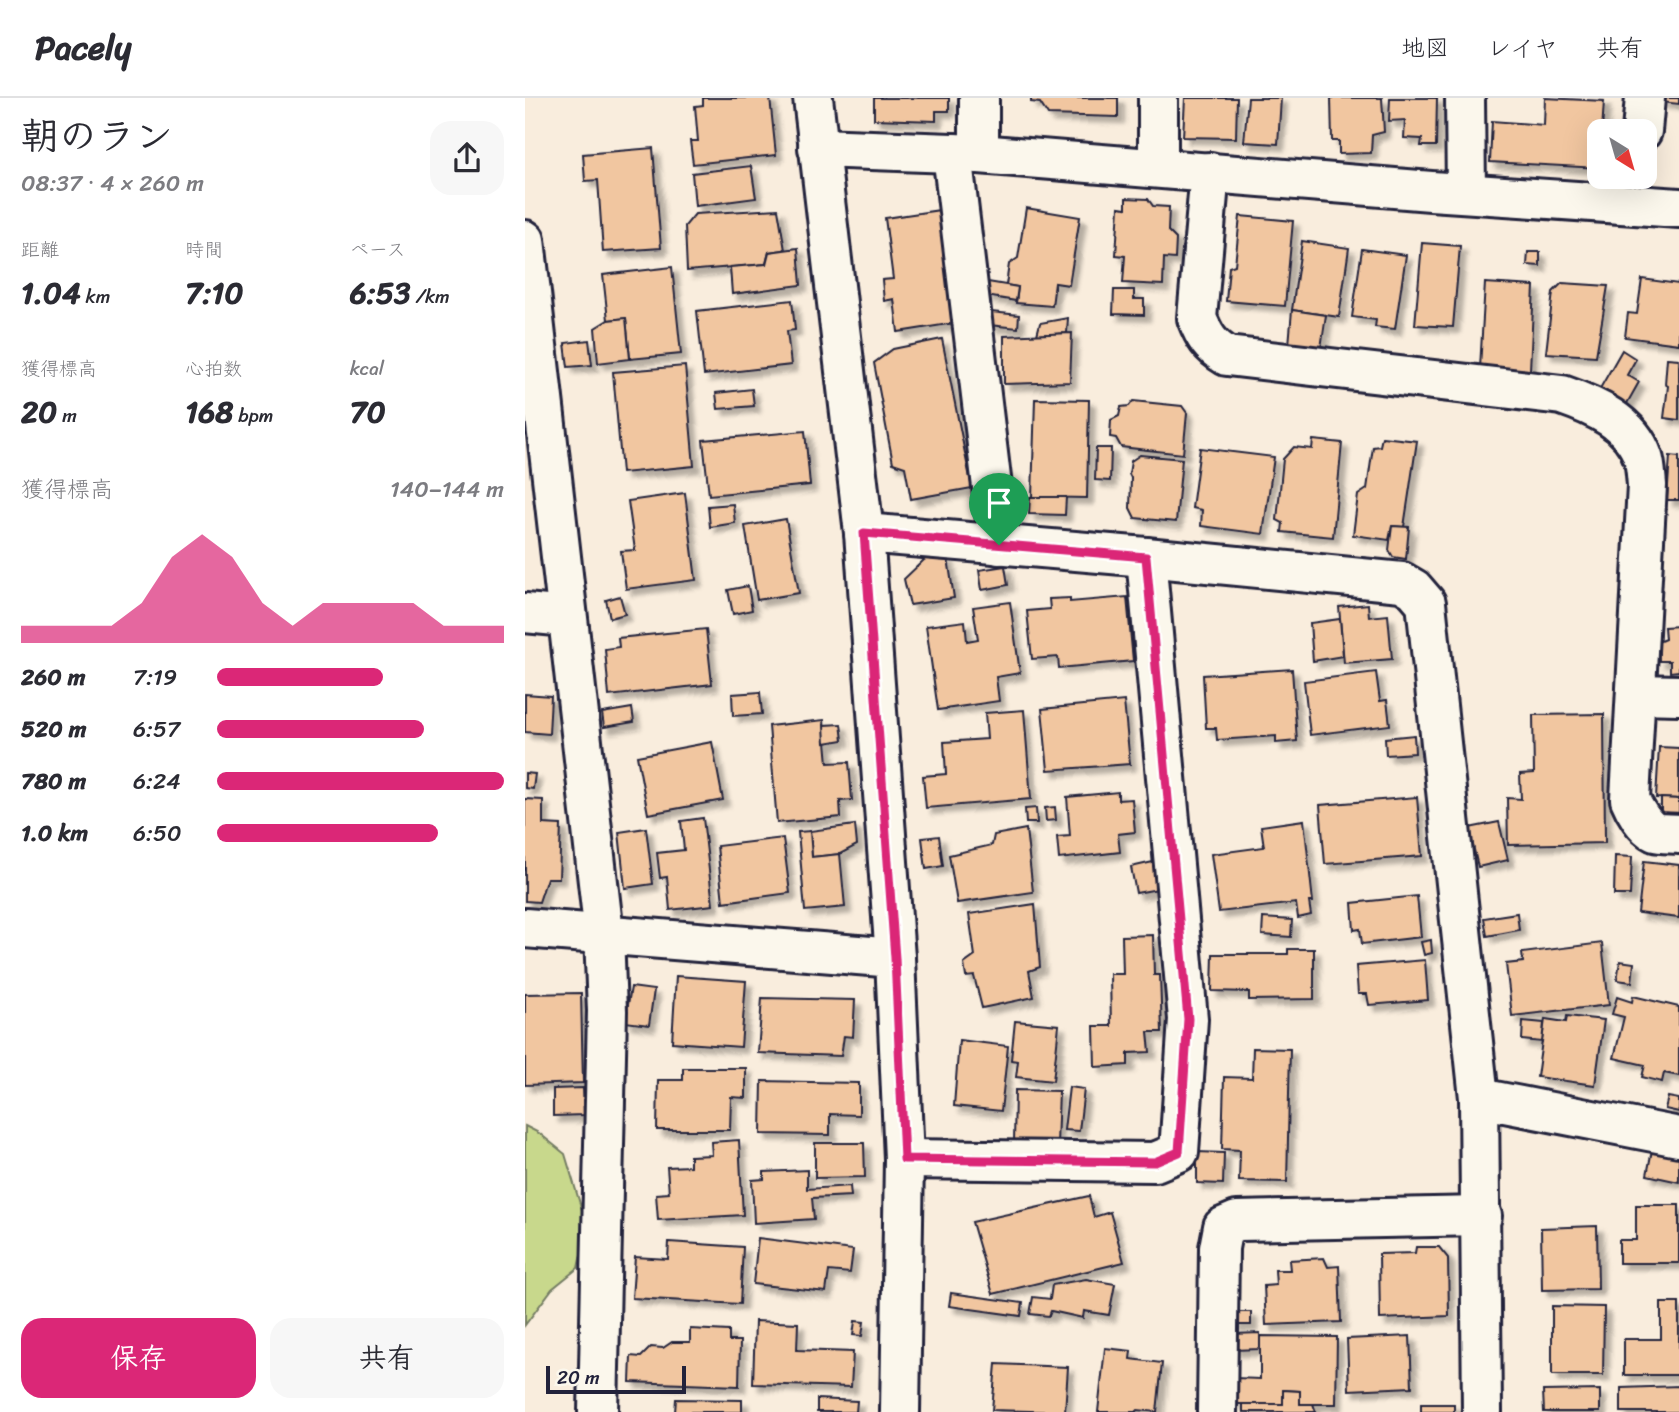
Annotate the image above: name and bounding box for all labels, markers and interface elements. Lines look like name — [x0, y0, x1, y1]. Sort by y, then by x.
text: Pacely — [35, 19, 131, 77]
text: 地図 — [1401, 27, 1449, 69]
text: レイヤ — [1487, 27, 1558, 69]
text: 共有 — [1596, 27, 1644, 69]
text: 朝のラン — [21, 103, 173, 170]
north arrow — [1587, 119, 1657, 189]
map controls — [1587, 119, 1657, 189]
button: share — [430, 121, 504, 195]
text: 08:37 · 4 × 260 m — [21, 163, 204, 204]
text: 距離 — [21, 233, 59, 266]
text: 時間 — [185, 233, 223, 266]
text: ペース — [350, 233, 406, 266]
text: 1.04 — [21, 266, 81, 320]
text: 7:10 — [185, 266, 243, 320]
text: 6:53 — [350, 266, 411, 320]
text: km — [81, 280, 110, 313]
text: /km — [411, 280, 450, 313]
text: 獲得標高 — [21, 352, 97, 385]
text: 心拍数 — [185, 352, 242, 385]
text: kcal — [350, 352, 384, 385]
text: 20 — [21, 385, 57, 439]
text: 168 — [185, 385, 233, 439]
text: 70 — [350, 385, 386, 439]
text: m — [57, 399, 77, 432]
text: bpm — [233, 399, 273, 432]
text: 獲得標高 — [21, 469, 113, 510]
text: 140–144 m — [390, 469, 504, 510]
pin — [969, 473, 1029, 545]
icon: arrive — [980, 484, 1018, 522]
text: 260 m — [21, 657, 86, 698]
text: 7:19 — [133, 657, 177, 698]
text: 520 m — [21, 709, 87, 750]
text: 6:57 — [133, 709, 180, 750]
text: 780 m — [21, 761, 86, 802]
text: 6:24 — [133, 761, 181, 802]
text: 1.0 km — [21, 813, 88, 854]
text: 6:50 — [133, 813, 182, 854]
button: 保存 — [21, 1318, 256, 1398]
button: 共有 — [270, 1318, 504, 1398]
text: 20 m — [557, 1361, 600, 1394]
scale bar — [546, 1363, 686, 1395]

